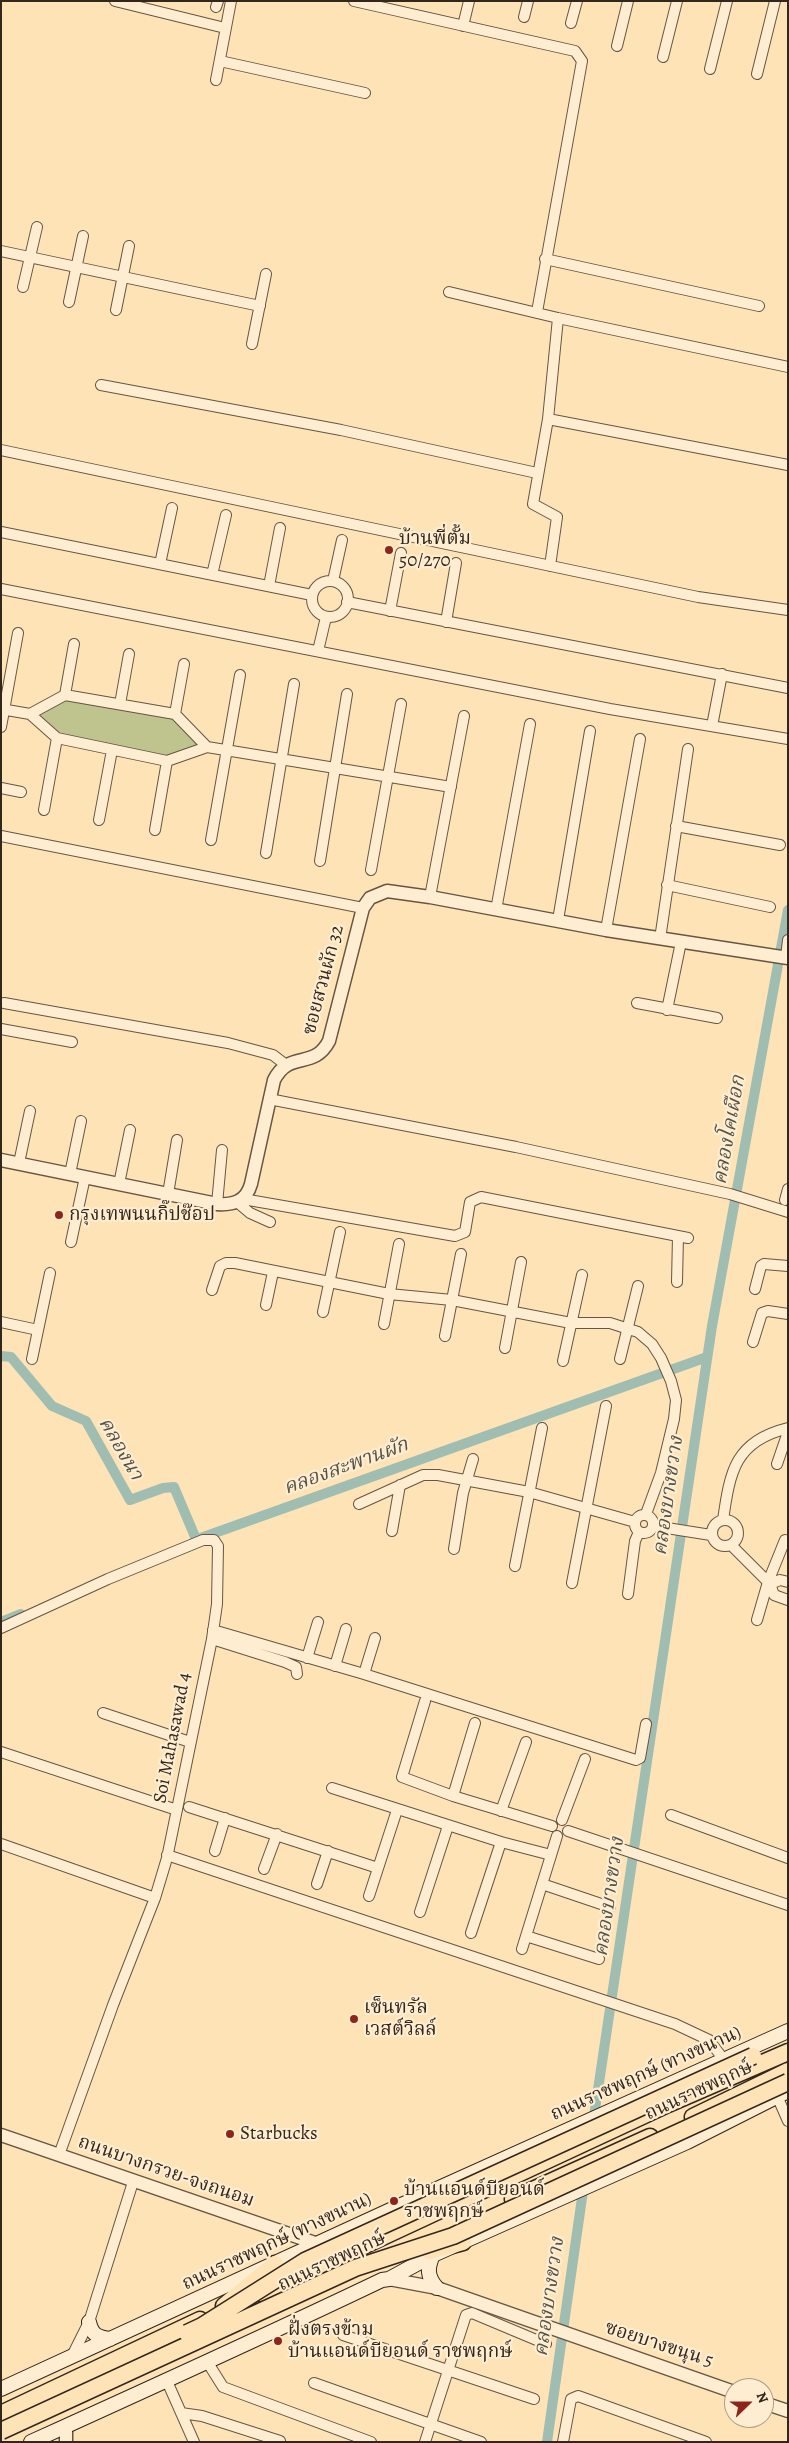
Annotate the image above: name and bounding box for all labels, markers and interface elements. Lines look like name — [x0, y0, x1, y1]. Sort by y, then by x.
place label: บ้านพี่ตั้ม 50/270 — [399, 528, 471, 572]
marker: บ้านพี่ตั้ม 50/270 — [383, 544, 395, 556]
street label: ซอยสวนผัก 32 — [298, 923, 350, 1037]
water label: คลองโคเผือก — [709, 1074, 751, 1186]
place label: กรุงเทพนนกิ๊ปช๊อป — [69, 1204, 215, 1226]
marker: กรุงเทพนนกิ๊ปช๊อป — [53, 1209, 65, 1221]
water label: คลองนา — [92, 1413, 148, 1485]
water label: คลองสะพานผัก — [280, 1433, 412, 1501]
water label: คลองบางขวาง — [649, 1435, 689, 1557]
street label: Soi Mahasawad 4 — [149, 1671, 197, 1805]
water label: คลองบางขวาง — [590, 1836, 630, 1958]
place label: เซ็นทรัล เวสต์วิลล์ — [364, 1997, 437, 2041]
marker: เซ็นทรัล เวสต์วิลล์ — [348, 2013, 360, 2025]
street label: ถนนราชพฤกษ์ (ทางขนาน) — [547, 2022, 745, 2126]
street label: ถนนราชพฤกษ์ — [641, 2056, 757, 2126]
place label: Starbucks — [240, 2123, 318, 2145]
marker: Starbucks — [224, 2128, 236, 2140]
street label: ถนนบางกรวย-จงถนอม — [75, 2131, 257, 2213]
place label: บ้านแอนด์บียอนด์ ราชพฤกษ์ — [404, 2179, 545, 2223]
street label: ถนนราชพฤกษ์ (ทางขนาน) — [179, 2188, 375, 2296]
marker: บ้านแอนด์บียอนด์ ราชพฤกษ์ — [388, 2195, 400, 2207]
street label: ถนนราชพฤกษ์ — [274, 2227, 390, 2297]
water label: คลองบางขวาง — [530, 2236, 570, 2358]
street label: ซอยบางขนุน 5 — [602, 2317, 716, 2373]
place label: ฝั่งตรงข้าม บ้านแอนด์บียอนด์ ราชพฤกษ์ — [288, 2319, 512, 2363]
marker: ฝั่งตรงข้าม บ้านแอนด์บียอนด์ ราชพฤกษ์ — [272, 2335, 284, 2347]
north arrow — [724, 2378, 774, 2428]
text: N — [752, 2389, 773, 2406]

